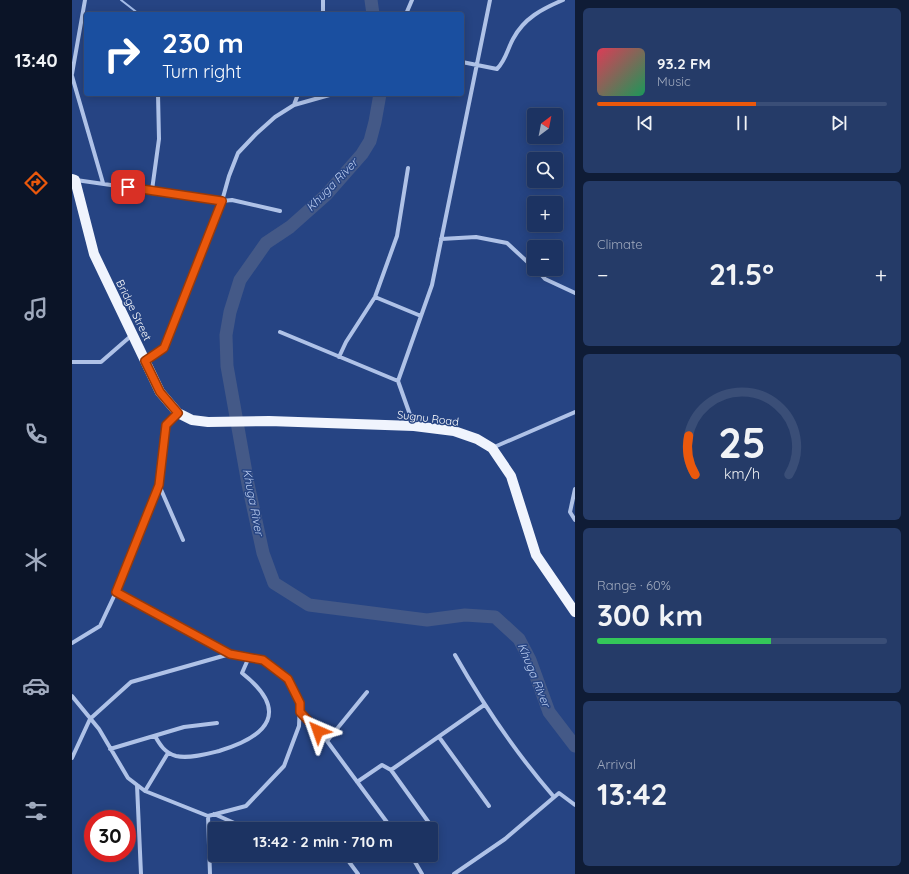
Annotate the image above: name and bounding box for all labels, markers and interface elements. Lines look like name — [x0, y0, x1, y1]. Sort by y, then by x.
text: 230 m — [162, 25, 244, 60]
icon: right — [96, 28, 148, 80]
text: 13:40 — [14, 49, 58, 72]
text: 93.2 FM — [657, 54, 711, 73]
text: Turn right — [162, 60, 242, 83]
text: Music — [657, 73, 691, 89]
north arrow — [527, 108, 563, 144]
map controls — [527, 108, 563, 276]
icon: previous — [634, 112, 656, 134]
icon: pause — [731, 112, 753, 134]
icon: next — [828, 112, 850, 134]
button: search — [527, 152, 563, 188]
water label: Khuga River — [303, 154, 362, 214]
icon: directions — [22, 169, 50, 197]
pin — [111, 170, 145, 204]
icon: arrive — [117, 176, 139, 198]
button: + — [527, 196, 563, 232]
text: Climate — [597, 236, 643, 252]
button: − — [527, 240, 563, 276]
text: 21.5° — [709, 255, 774, 293]
text: − — [597, 261, 608, 289]
text: + — [875, 261, 887, 289]
street label: Bridge Street — [113, 277, 155, 343]
icon: music — [22, 295, 50, 323]
street label: Sugnu Road — [396, 407, 460, 429]
text: 25 — [718, 416, 766, 468]
icon: phone — [22, 420, 50, 448]
text: km/h — [724, 465, 760, 483]
water label: Khuga River — [240, 467, 268, 538]
icon: climate — [22, 546, 50, 574]
text: Range · 60% — [597, 577, 671, 593]
text: 300 km — [597, 596, 703, 634]
water label: Khuga River — [515, 641, 555, 710]
icon: car — [22, 672, 50, 700]
position arrow — [297, 710, 339, 752]
text: Arrival — [597, 756, 636, 772]
text: 13:42 — [597, 775, 668, 813]
icon: filters — [22, 797, 50, 825]
speed limit sign: 30 — [84, 810, 136, 862]
text: 13:42 · 2 min · 710 m — [253, 832, 393, 851]

